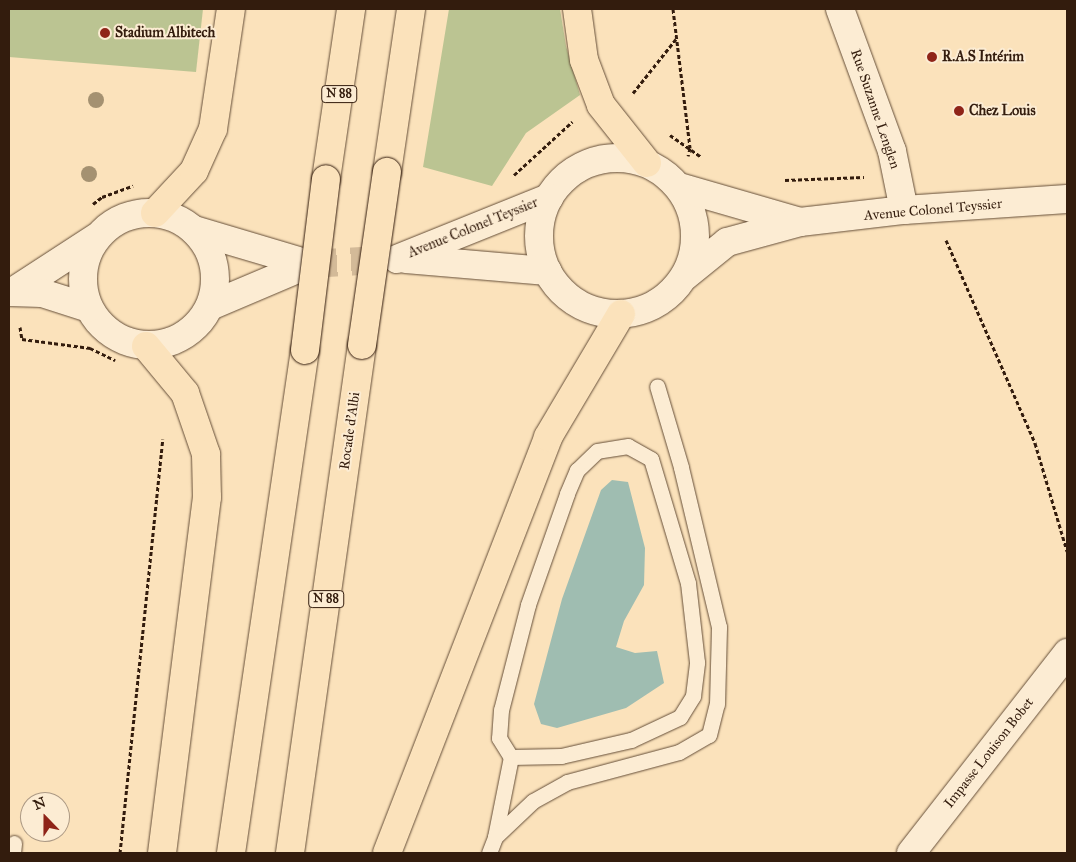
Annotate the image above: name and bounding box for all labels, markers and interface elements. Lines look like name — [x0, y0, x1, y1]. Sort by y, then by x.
place label: Stadium Albitech — [115, 25, 215, 41]
marker: Stadium Albitech — [99, 27, 111, 39]
street label: Rue Suzanne Lenglen — [847, 47, 903, 171]
place label: R.A.S Intérim — [942, 49, 1024, 65]
marker: R.A.S Intérim — [926, 51, 938, 63]
road number: N 88 — [320, 85, 358, 104]
place label: Chez Louis — [969, 103, 1036, 119]
marker: Chez Louis — [953, 105, 965, 117]
street label: Avenue Colonel Teyssier — [406, 194, 540, 262]
street label: Avenue Colonel Teyssier — [863, 196, 1003, 224]
street label: Rocade d'Albi — [336, 391, 364, 471]
road number: N 88 — [307, 590, 345, 608]
street label: Impasse Louison Bobet — [941, 694, 1037, 812]
north arrow — [20, 792, 70, 842]
text: N — [31, 793, 48, 814]

